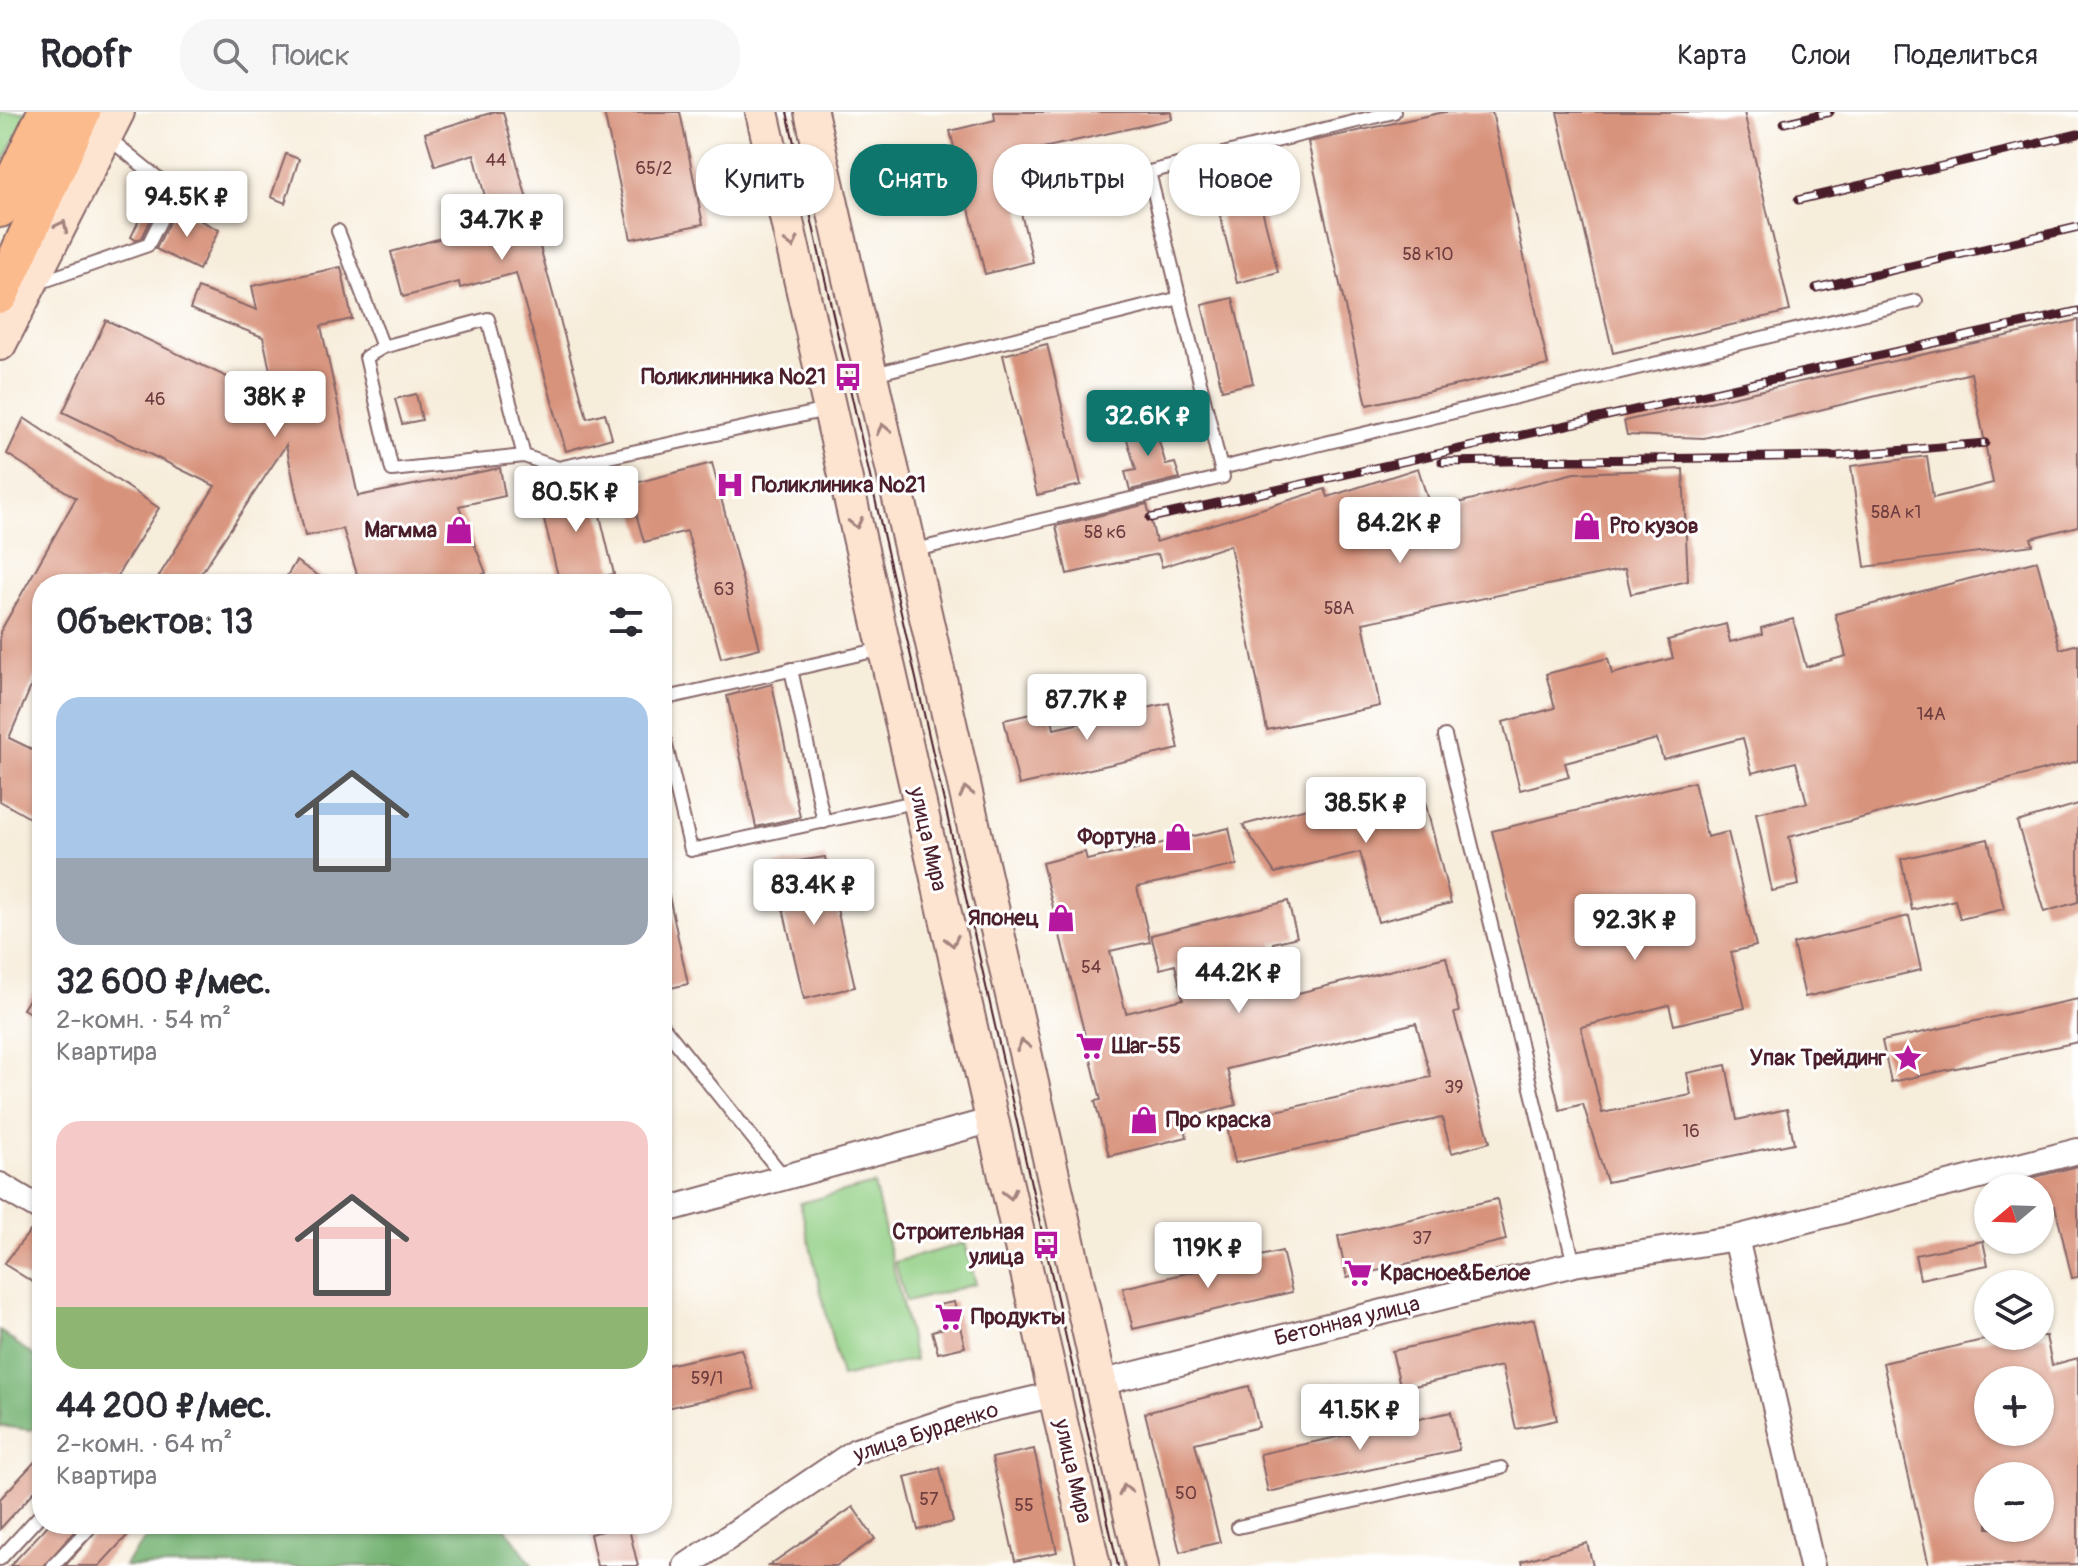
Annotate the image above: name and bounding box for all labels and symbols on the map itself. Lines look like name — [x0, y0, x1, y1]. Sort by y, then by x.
house number: 44 — [486, 149, 507, 172]
house number: 65/2 — [636, 157, 672, 180]
pin: 94.5K ₽ — [113, 171, 261, 239]
pin: 34.7K ₽ — [428, 194, 576, 262]
one-way arrow — [52, 219, 67, 234]
one-way arrow — [783, 235, 800, 249]
house number: 58 к10 — [1402, 243, 1454, 266]
bus stop icon: Поликлинника №21 — [833, 362, 863, 392]
place label: Поликлинника №21 — [641, 363, 826, 391]
pin: 38K ₽ — [219, 371, 331, 439]
house number: 46 — [145, 388, 165, 411]
pin: 32.6K ₽ — [1074, 390, 1222, 458]
one-way arrow — [875, 423, 892, 436]
pin: 80.5K ₽ — [502, 466, 650, 534]
hospital icon: Поликлиника №21 — [715, 470, 745, 500]
place label: Поликлиника №21 — [752, 471, 926, 499]
pin: 84.2K ₽ — [1326, 497, 1474, 565]
house number: 58А к1 — [1871, 501, 1921, 524]
shop icon: Pro кузов — [1572, 511, 1602, 541]
place label: Pro кузов — [1609, 512, 1699, 540]
shop icon: Магмма — [444, 515, 474, 545]
place label: Магмма — [364, 516, 437, 544]
one-way arrow — [847, 516, 864, 530]
house number: 58 к6 — [1084, 521, 1126, 544]
house number: 63 — [714, 578, 734, 601]
house number: 58А — [1324, 597, 1355, 620]
pin: 87.7K ₽ — [1013, 674, 1161, 742]
house number: 14А — [1916, 703, 1946, 726]
pin: 38.5K ₽ — [1292, 777, 1440, 845]
street label: улица Мира — [902, 783, 954, 894]
one-way arrow — [958, 785, 975, 799]
shop icon: Фортуна — [1163, 822, 1193, 852]
place label: Фортуна — [1076, 823, 1156, 851]
pin: 83.4K ₽ — [740, 859, 888, 927]
pin: 92.3K ₽ — [1561, 894, 1709, 962]
shop icon: Японец — [1046, 903, 1076, 933]
place label: Японец — [968, 904, 1039, 932]
one-way arrow — [942, 933, 959, 947]
pin: 44.2K ₽ — [1165, 947, 1313, 1015]
house number: 54 — [1081, 956, 1102, 979]
supermarket icon: Шаг-55 — [1075, 1031, 1105, 1061]
place label: Шаг-55 — [1111, 1032, 1181, 1060]
one-way arrow — [1015, 1039, 1032, 1053]
place icon: Упак Трейдинг — [1893, 1043, 1923, 1073]
place label: Упак Трейдинг — [1750, 1044, 1886, 1072]
house number: 39 — [1444, 1076, 1464, 1099]
shop icon: Про краска — [1129, 1105, 1159, 1135]
place label: Про краска — [1166, 1106, 1271, 1134]
house number: 16 — [1682, 1120, 1700, 1143]
north arrow — [1974, 1174, 2054, 1254]
one-way arrow — [1000, 1187, 1017, 1200]
place label: Строительная улица — [892, 1218, 1024, 1271]
pin: 119K ₽ — [1143, 1222, 1273, 1290]
house number: 37 — [1412, 1227, 1432, 1250]
bus stop icon: Строительная улица — [1031, 1230, 1061, 1260]
supermarket icon: Красное&Белое — [1343, 1258, 1373, 1288]
place label: Красное&Белое — [1380, 1259, 1531, 1287]
street label: Бетонная улица — [1271, 1289, 1423, 1353]
supermarket icon: Продукты — [934, 1302, 964, 1332]
place label: Продукты — [971, 1303, 1066, 1331]
house number: 59/1 — [691, 1367, 723, 1390]
pin: 41.5K ₽ — [1286, 1384, 1434, 1452]
street label: улица Бурденко — [849, 1395, 1002, 1469]
street label: улица Мира — [1047, 1415, 1099, 1526]
house number: 50 — [1175, 1482, 1197, 1505]
one-way arrow — [1117, 1484, 1134, 1497]
house number: 57 — [919, 1488, 939, 1511]
house number: 55 — [1014, 1494, 1034, 1517]

